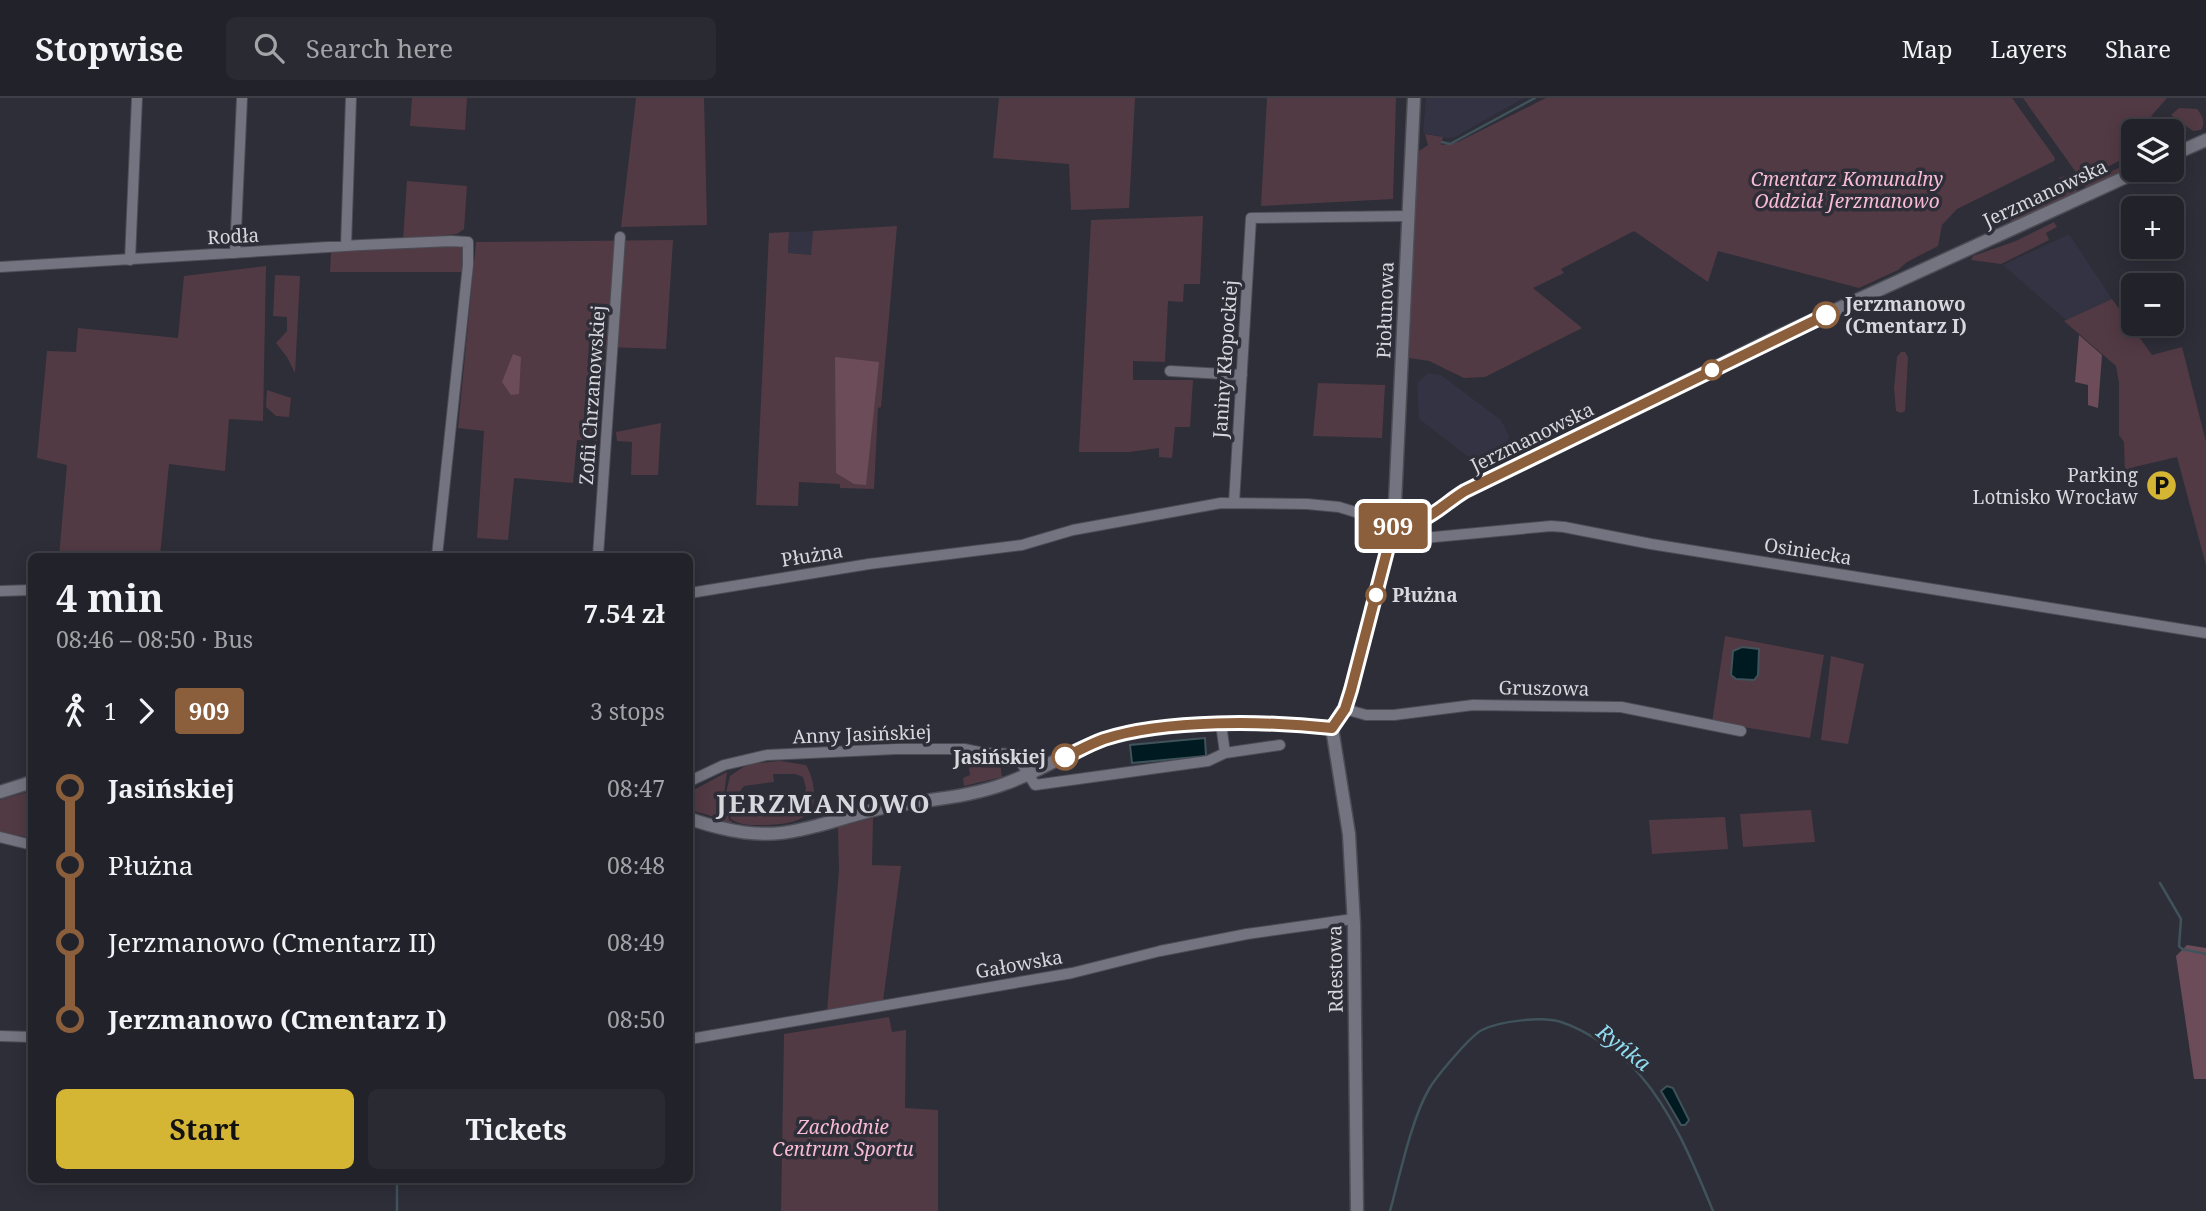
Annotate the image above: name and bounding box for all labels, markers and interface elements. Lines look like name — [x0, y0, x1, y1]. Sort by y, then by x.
search box — [226, 17, 716, 80]
text: Stopwise — [35, 26, 184, 71]
icon: search — [250, 29, 288, 67]
text: Search here — [306, 30, 453, 66]
text: Map — [1902, 32, 1953, 65]
text: Layers — [1991, 32, 2067, 65]
text: Share — [2105, 32, 2171, 65]
map controls — [2121, 119, 2184, 336]
button: layers — [2121, 119, 2184, 182]
street label: Jerzmanowska — [1978, 153, 2111, 234]
park label: Cmentarz Komunalny Oddział Jerzmanowo — [1751, 166, 1943, 214]
button: + — [2121, 196, 2184, 259]
street label: Rodła — [206, 222, 260, 250]
street label: Piołunowa — [1370, 261, 1400, 359]
button: − — [2121, 273, 2184, 336]
street label: Janiny Kłopockiej — [1206, 279, 1244, 440]
place label: Jerzmanowo (Cmentarz I) — [1844, 291, 1967, 339]
marker: Jerzmanowo (Cmentarz I) — [1813, 302, 1839, 328]
street label: Zofii Chrzanowskiej — [573, 304, 611, 486]
unlabelled marker — [1702, 360, 1722, 380]
street label: Jerzmanowska — [1465, 396, 1598, 479]
place label: Parking Lotnisko Wrocław — [1973, 462, 2139, 510]
parking icon: Parking Lotnisko Wrocław — [2144, 469, 2178, 503]
line badge: 909 — [1353, 503, 1433, 549]
text: 909 — [1373, 509, 1413, 542]
street label: Osiniecka — [1762, 531, 1854, 571]
street label: Płużna — [779, 537, 845, 573]
text: 4 min — [56, 571, 164, 623]
place label: Płużna — [1392, 582, 1458, 608]
marker: Płużna — [1366, 585, 1386, 605]
text: 7.54 zł — [584, 595, 665, 631]
text: 08:46 – 08:50 · Bus — [56, 623, 253, 655]
street label: Gruszowa — [1498, 674, 1590, 702]
icon: walk — [56, 692, 94, 730]
icon: forward — [127, 692, 165, 730]
text: 909 — [189, 694, 230, 727]
text: 1 — [104, 695, 117, 727]
text: 3 stops — [590, 695, 665, 727]
street label: Anny Jasińskiej — [792, 719, 932, 749]
place label: Jasińskiej — [952, 744, 1046, 770]
marker: Jasińskiej — [1052, 744, 1078, 770]
text: Jasińskiej — [108, 770, 235, 806]
text: 08:47 — [607, 772, 665, 804]
district label: JERZMANOWO — [715, 785, 932, 821]
text: Płużna — [108, 847, 193, 883]
text: 08:48 — [607, 849, 665, 881]
text: Jerzmanowo (Cmentarz II) — [108, 924, 436, 960]
street label: Rdestowa — [1321, 925, 1349, 1013]
text: 08:49 — [607, 926, 665, 958]
street label: Gałowska — [973, 944, 1065, 984]
text: Jerzmanowo (Cmentarz I) — [108, 1001, 447, 1037]
text: 08:50 — [607, 1003, 665, 1035]
water label: Ryńka — [1590, 1016, 1657, 1077]
button: Start — [56, 1089, 354, 1169]
button: Tickets — [368, 1089, 665, 1169]
park label: Zachodnie Centrum Sportu — [772, 1114, 914, 1162]

